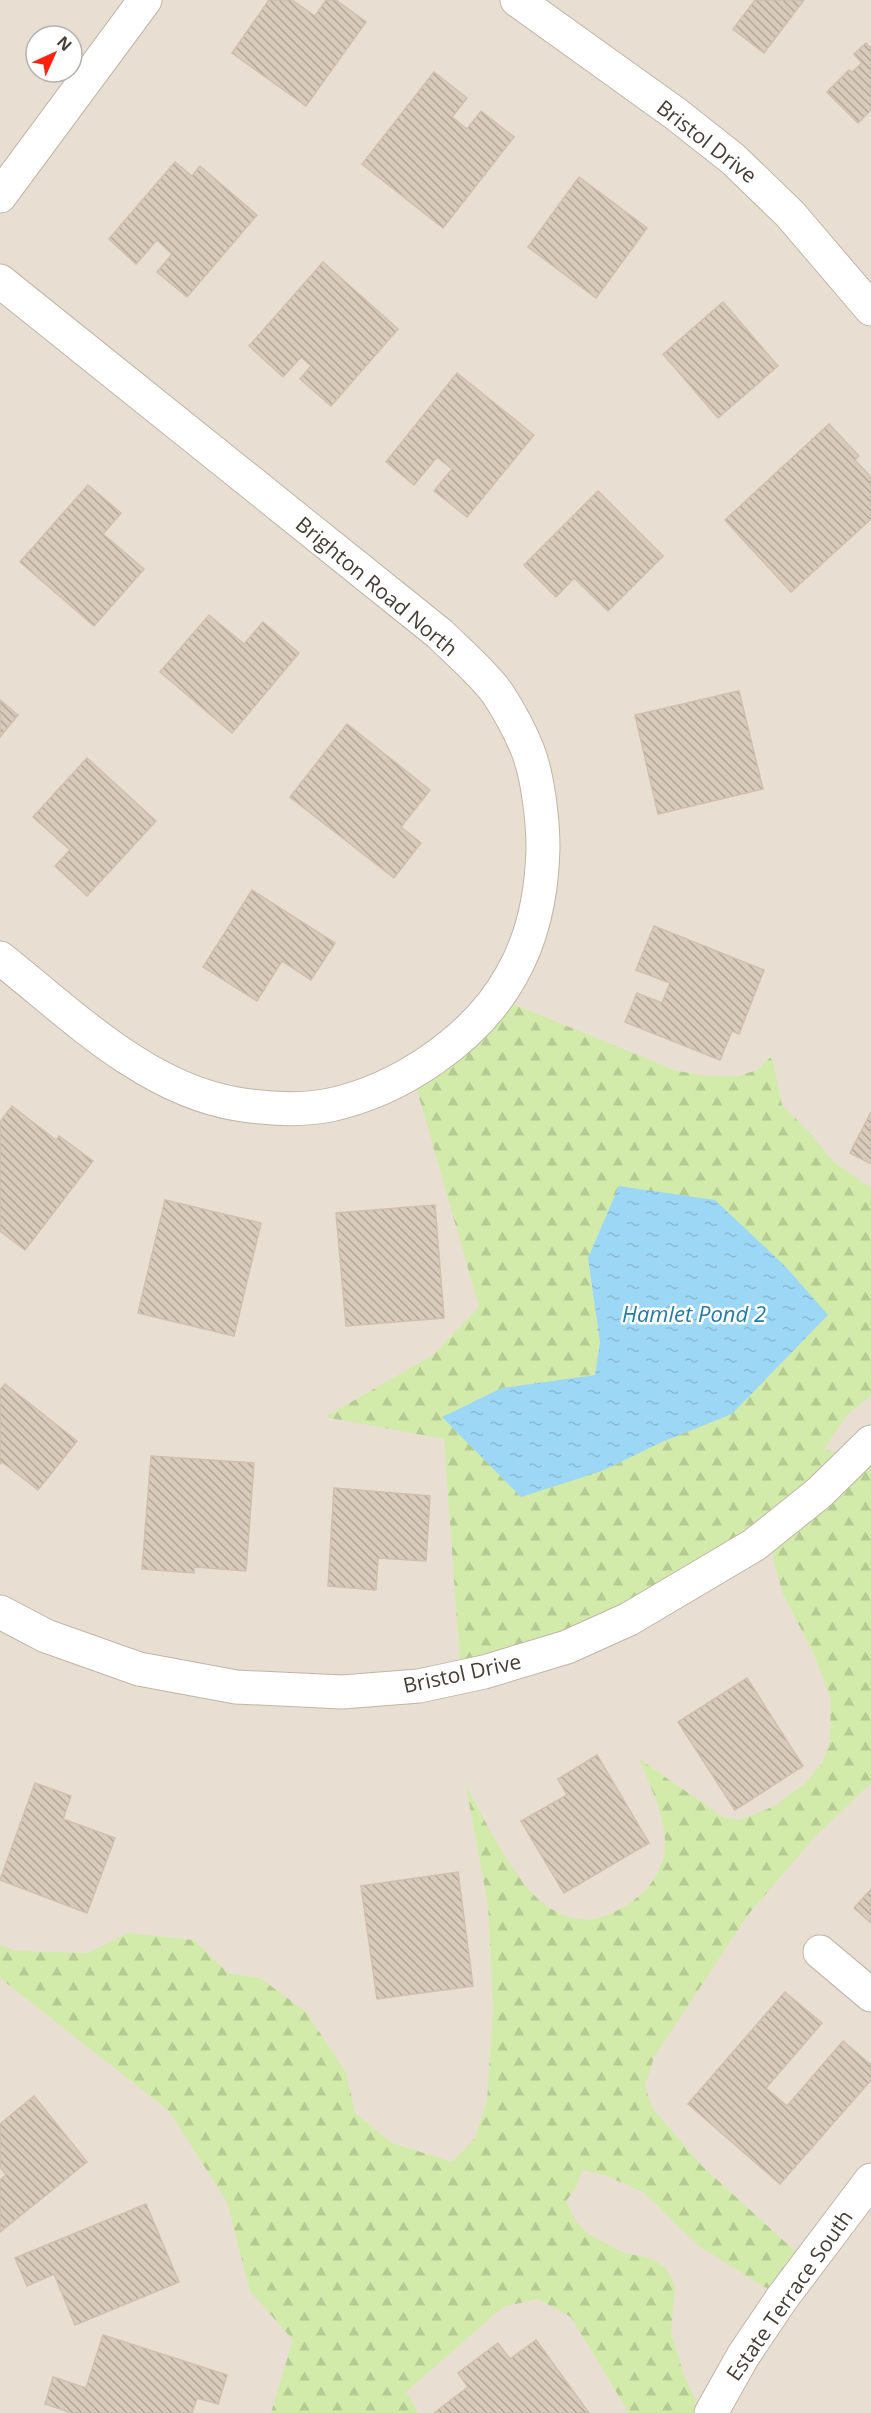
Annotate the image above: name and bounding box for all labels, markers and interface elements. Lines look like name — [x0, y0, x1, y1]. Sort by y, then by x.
north arrow — [24, 24, 84, 84]
text: N — [52, 31, 77, 56]
street label: Bristol Drive — [651, 93, 763, 189]
street label: Brighton Road North — [290, 510, 464, 662]
water label: Hamlet Pond 2 — [622, 1298, 766, 1328]
street label: Bristol Drive — [401, 1647, 523, 1699]
street label: Estate Terrace South — [719, 2204, 859, 2386]

